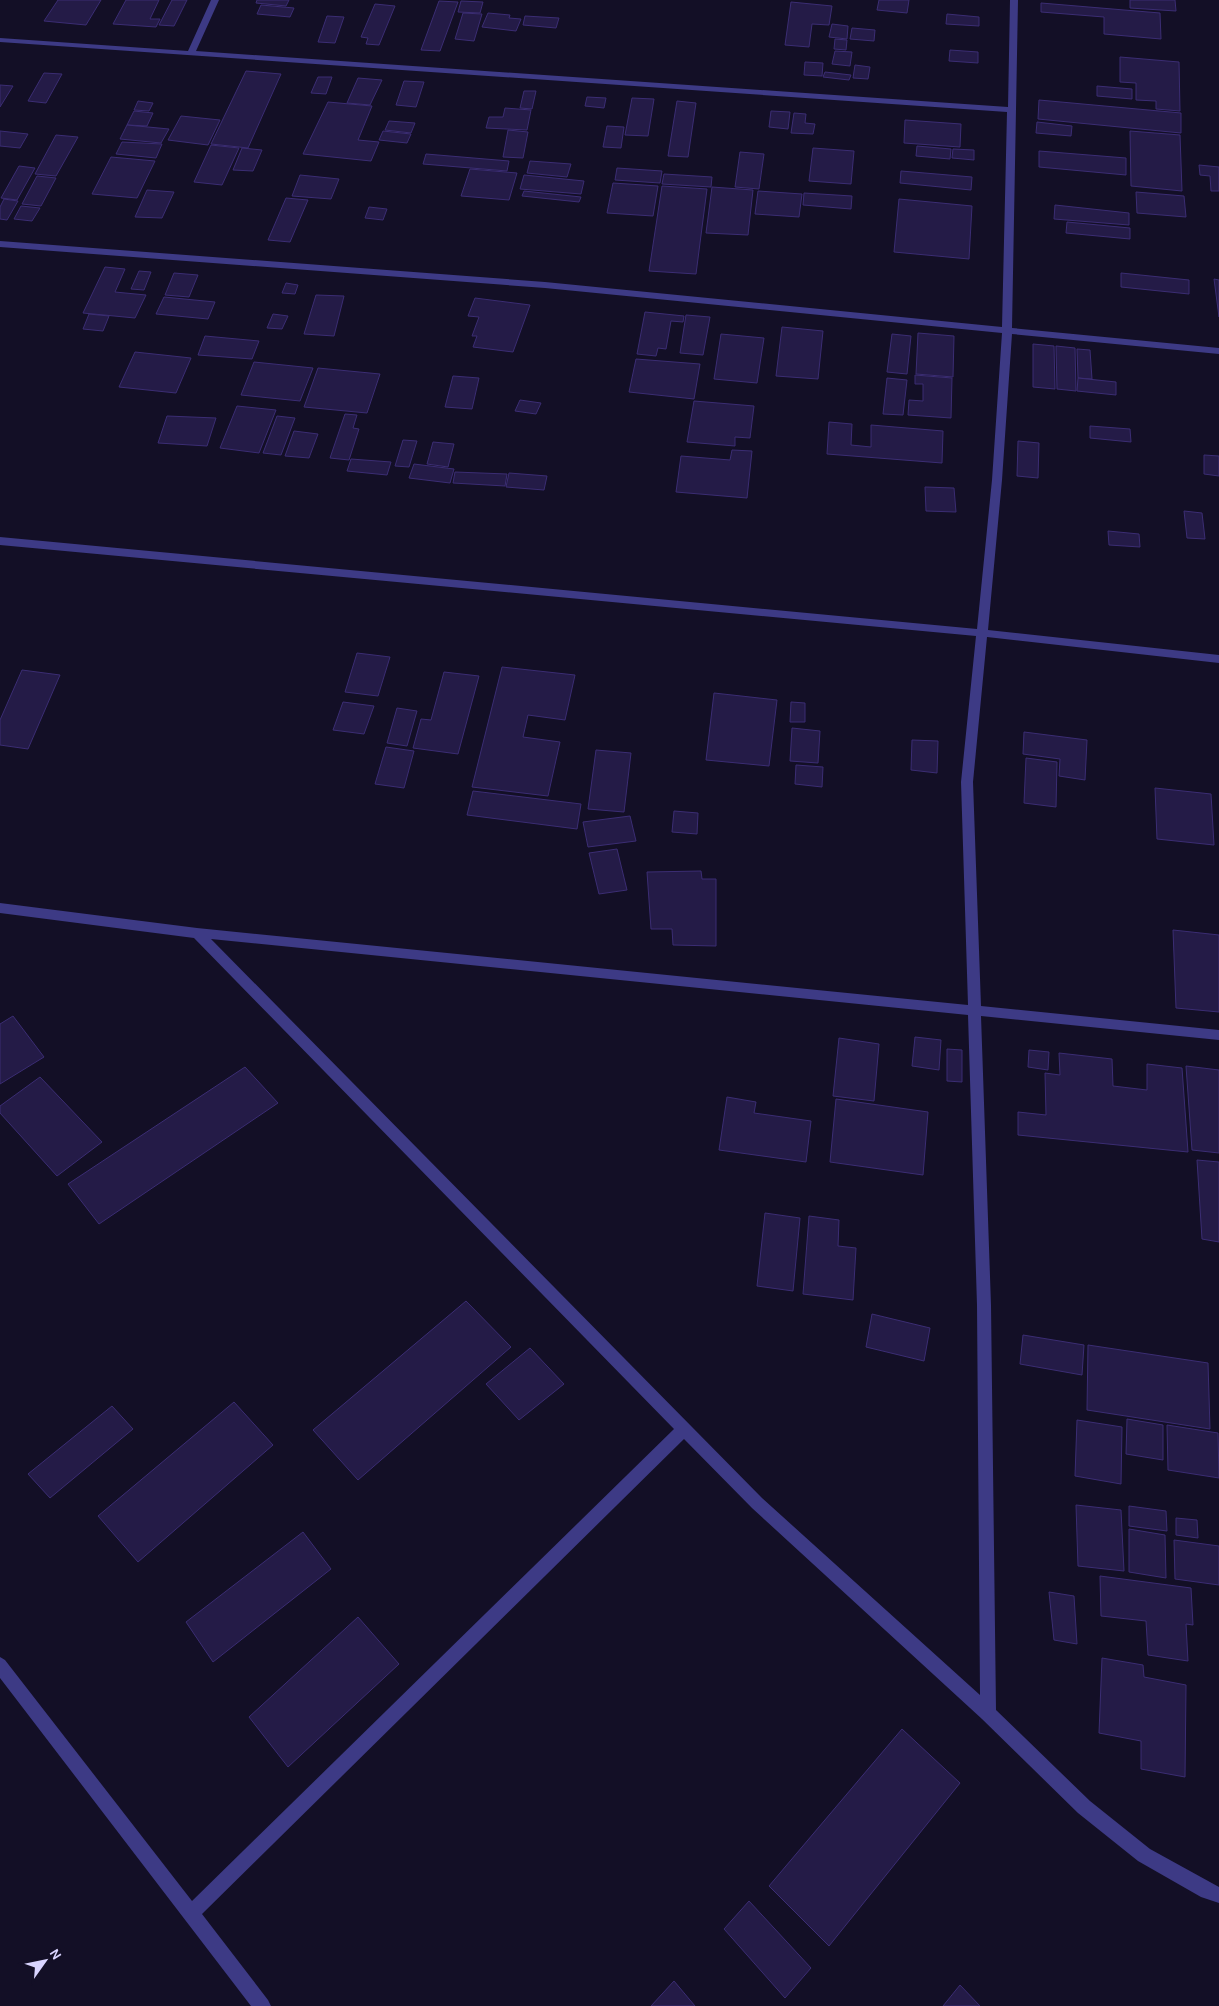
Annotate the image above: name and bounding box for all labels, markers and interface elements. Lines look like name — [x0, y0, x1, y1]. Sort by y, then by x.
north arrow — [20, 1936, 70, 1986]
text: N — [46, 1945, 65, 1963]

